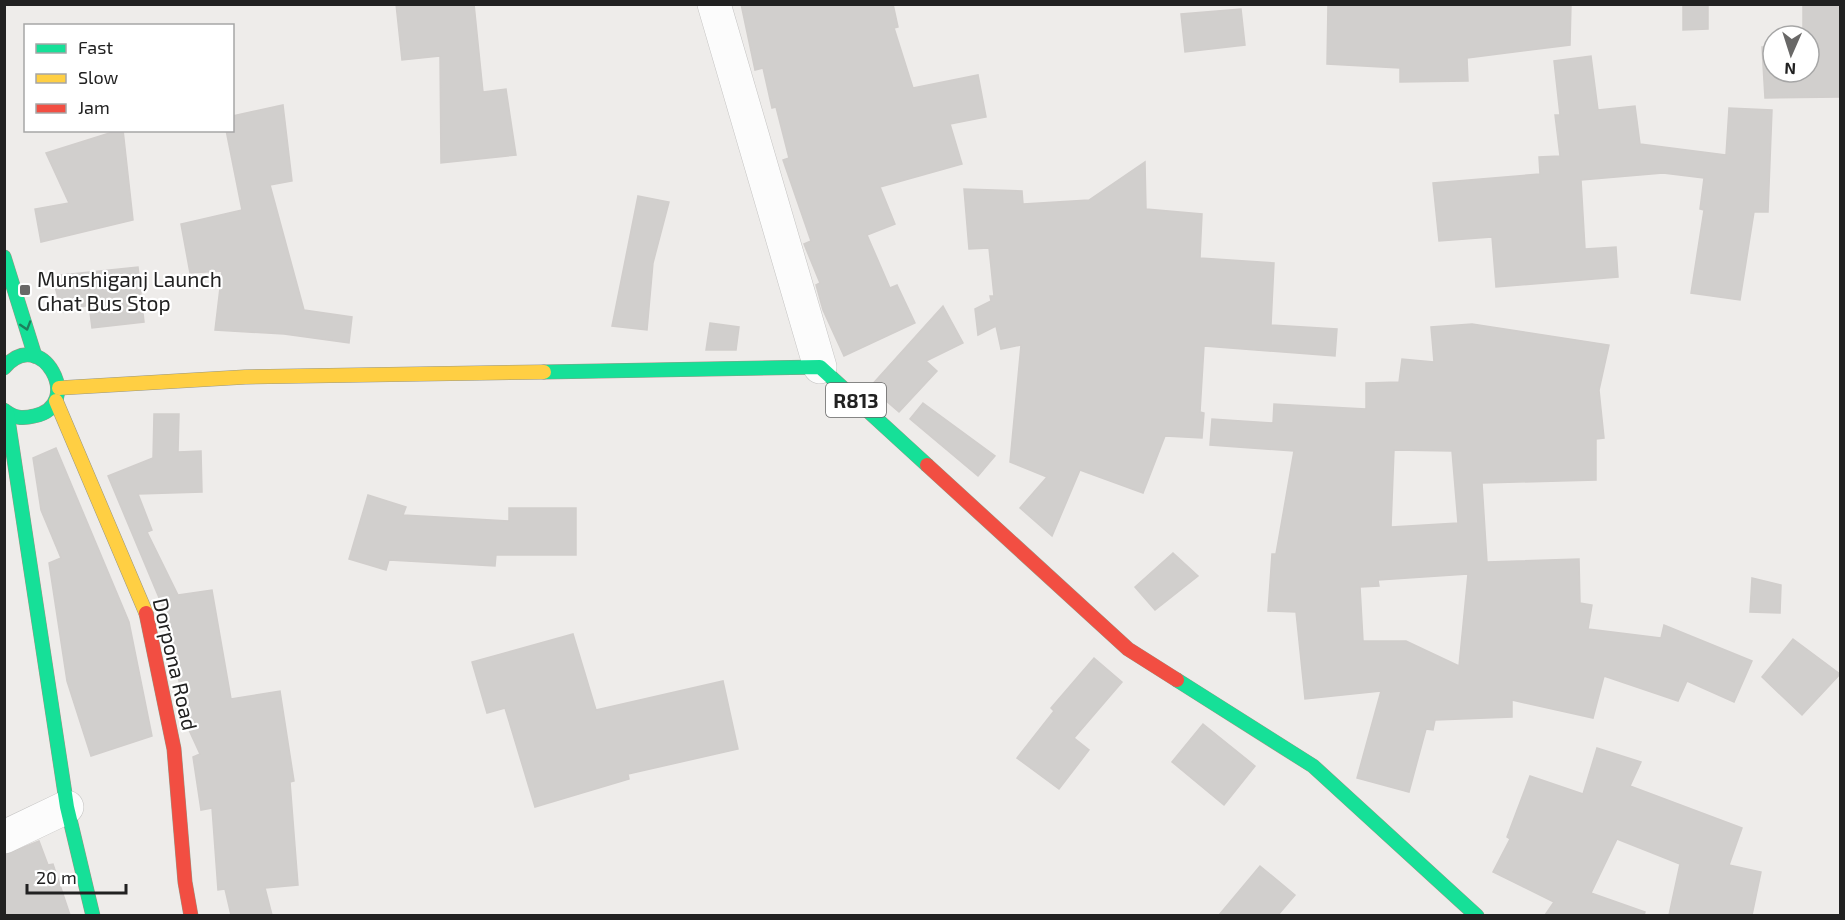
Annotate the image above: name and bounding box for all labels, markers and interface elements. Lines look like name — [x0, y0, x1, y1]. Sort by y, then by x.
legend — [24, 24, 234, 132]
north arrow — [1761, 24, 1821, 84]
text: Fast — [78, 36, 113, 58]
text: N — [1784, 60, 1796, 79]
text: Slow — [78, 66, 119, 88]
text: Jam — [78, 96, 110, 118]
place label: Munshiganj Launch Ghat Bus Stop — [37, 266, 222, 315]
marker: Munshiganj Launch Ghat Bus Stop — [18, 283, 32, 297]
one-way arrow — [19, 321, 31, 331]
road number: R813 — [826, 383, 886, 417]
street label: Dorpona Road — [149, 595, 203, 733]
scale bar — [27, 857, 126, 895]
text: 20 m — [36, 866, 77, 888]

